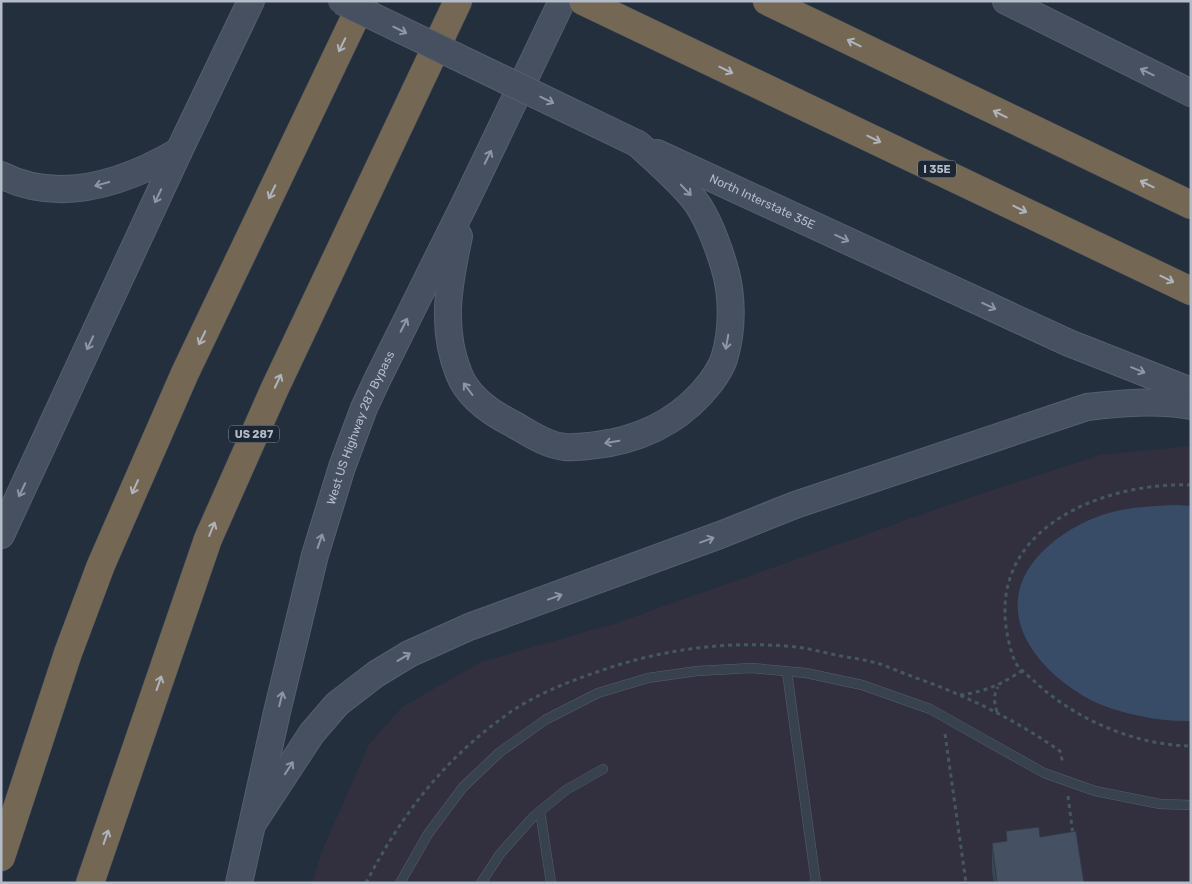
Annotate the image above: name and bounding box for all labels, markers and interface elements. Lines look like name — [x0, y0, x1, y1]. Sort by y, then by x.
one-way arrow — [392, 26, 407, 35]
one-way arrow — [337, 37, 346, 52]
one-way arrow — [847, 38, 862, 47]
one-way arrow — [719, 65, 734, 75]
one-way arrow — [1140, 67, 1155, 76]
one-way arrow — [539, 96, 554, 105]
one-way arrow — [993, 108, 1008, 118]
one-way arrow — [866, 134, 881, 144]
one-way arrow — [483, 150, 493, 165]
road number: I 35E — [918, 160, 956, 178]
street label: North Interstate 35E — [707, 171, 817, 232]
one-way arrow — [1140, 179, 1155, 188]
one-way arrow — [95, 180, 111, 189]
one-way arrow — [267, 184, 276, 199]
one-way arrow — [680, 184, 692, 197]
one-way arrow — [153, 188, 163, 203]
one-way arrow — [1012, 205, 1027, 214]
one-way arrow — [834, 233, 849, 243]
one-way arrow — [1159, 275, 1174, 285]
one-way arrow — [981, 301, 996, 311]
one-way arrow — [400, 318, 409, 333]
one-way arrow — [196, 330, 206, 345]
one-way arrow — [721, 334, 731, 350]
one-way arrow — [85, 335, 94, 350]
street label: West US Highway 287 Bypass — [324, 349, 397, 506]
one-way arrow — [1130, 366, 1146, 375]
one-way arrow — [274, 374, 283, 389]
one-way arrow — [463, 382, 473, 396]
road number: US 287 — [229, 426, 279, 442]
one-way arrow — [605, 438, 621, 448]
one-way arrow — [130, 479, 140, 494]
one-way arrow — [16, 483, 26, 498]
one-way arrow — [208, 522, 217, 537]
one-way arrow — [316, 534, 325, 549]
one-way arrow — [699, 535, 715, 544]
one-way arrow — [547, 592, 562, 601]
one-way arrow — [397, 651, 411, 661]
one-way arrow — [154, 675, 164, 691]
one-way arrow — [276, 691, 286, 707]
one-way arrow — [284, 761, 294, 775]
one-way arrow — [102, 829, 111, 845]

